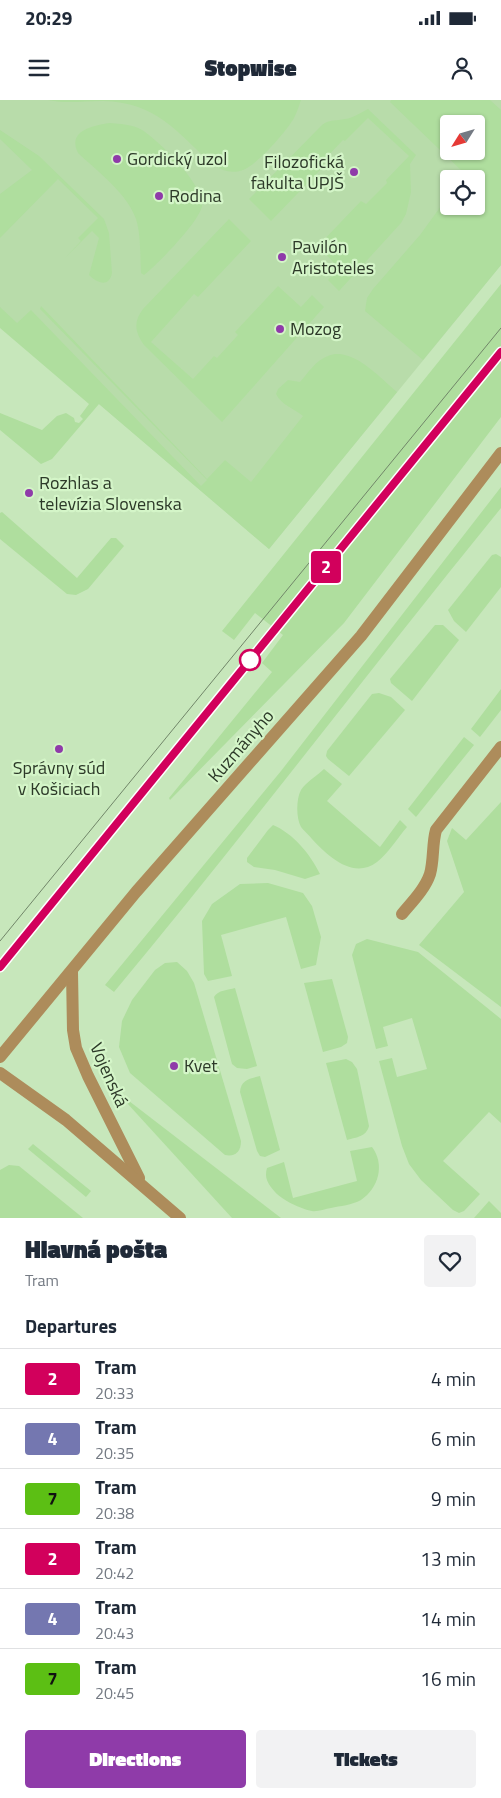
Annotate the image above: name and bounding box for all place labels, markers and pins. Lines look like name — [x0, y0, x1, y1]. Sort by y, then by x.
place label: Gordický uzol — [127, 145, 228, 172]
place label: Filozofická fakulta UPJŠ — [251, 148, 344, 196]
marker: Gordický uzol — [111, 153, 123, 165]
marker: Filozofická fakulta UPJŠ — [348, 166, 360, 178]
place label: Rodina — [169, 182, 222, 209]
marker: Rodina — [153, 190, 165, 202]
place label: Pavilón Aristoteles — [292, 233, 374, 281]
marker: Pavilón Aristoteles — [276, 251, 288, 263]
place label: Mozog — [290, 315, 341, 342]
marker: Mozog — [274, 323, 286, 335]
place label: Rozhlas a televízia Slovenska — [39, 469, 182, 517]
marker: Rozhlas a televízia Slovenska — [23, 487, 35, 499]
unlabelled marker — [239, 649, 261, 671]
marker: Správny súd v Košiciach — [53, 743, 65, 755]
place label: Správny súd v Košiciach — [13, 754, 105, 802]
place label: Kvet — [184, 1052, 218, 1079]
marker: Kvet — [168, 1060, 180, 1072]

